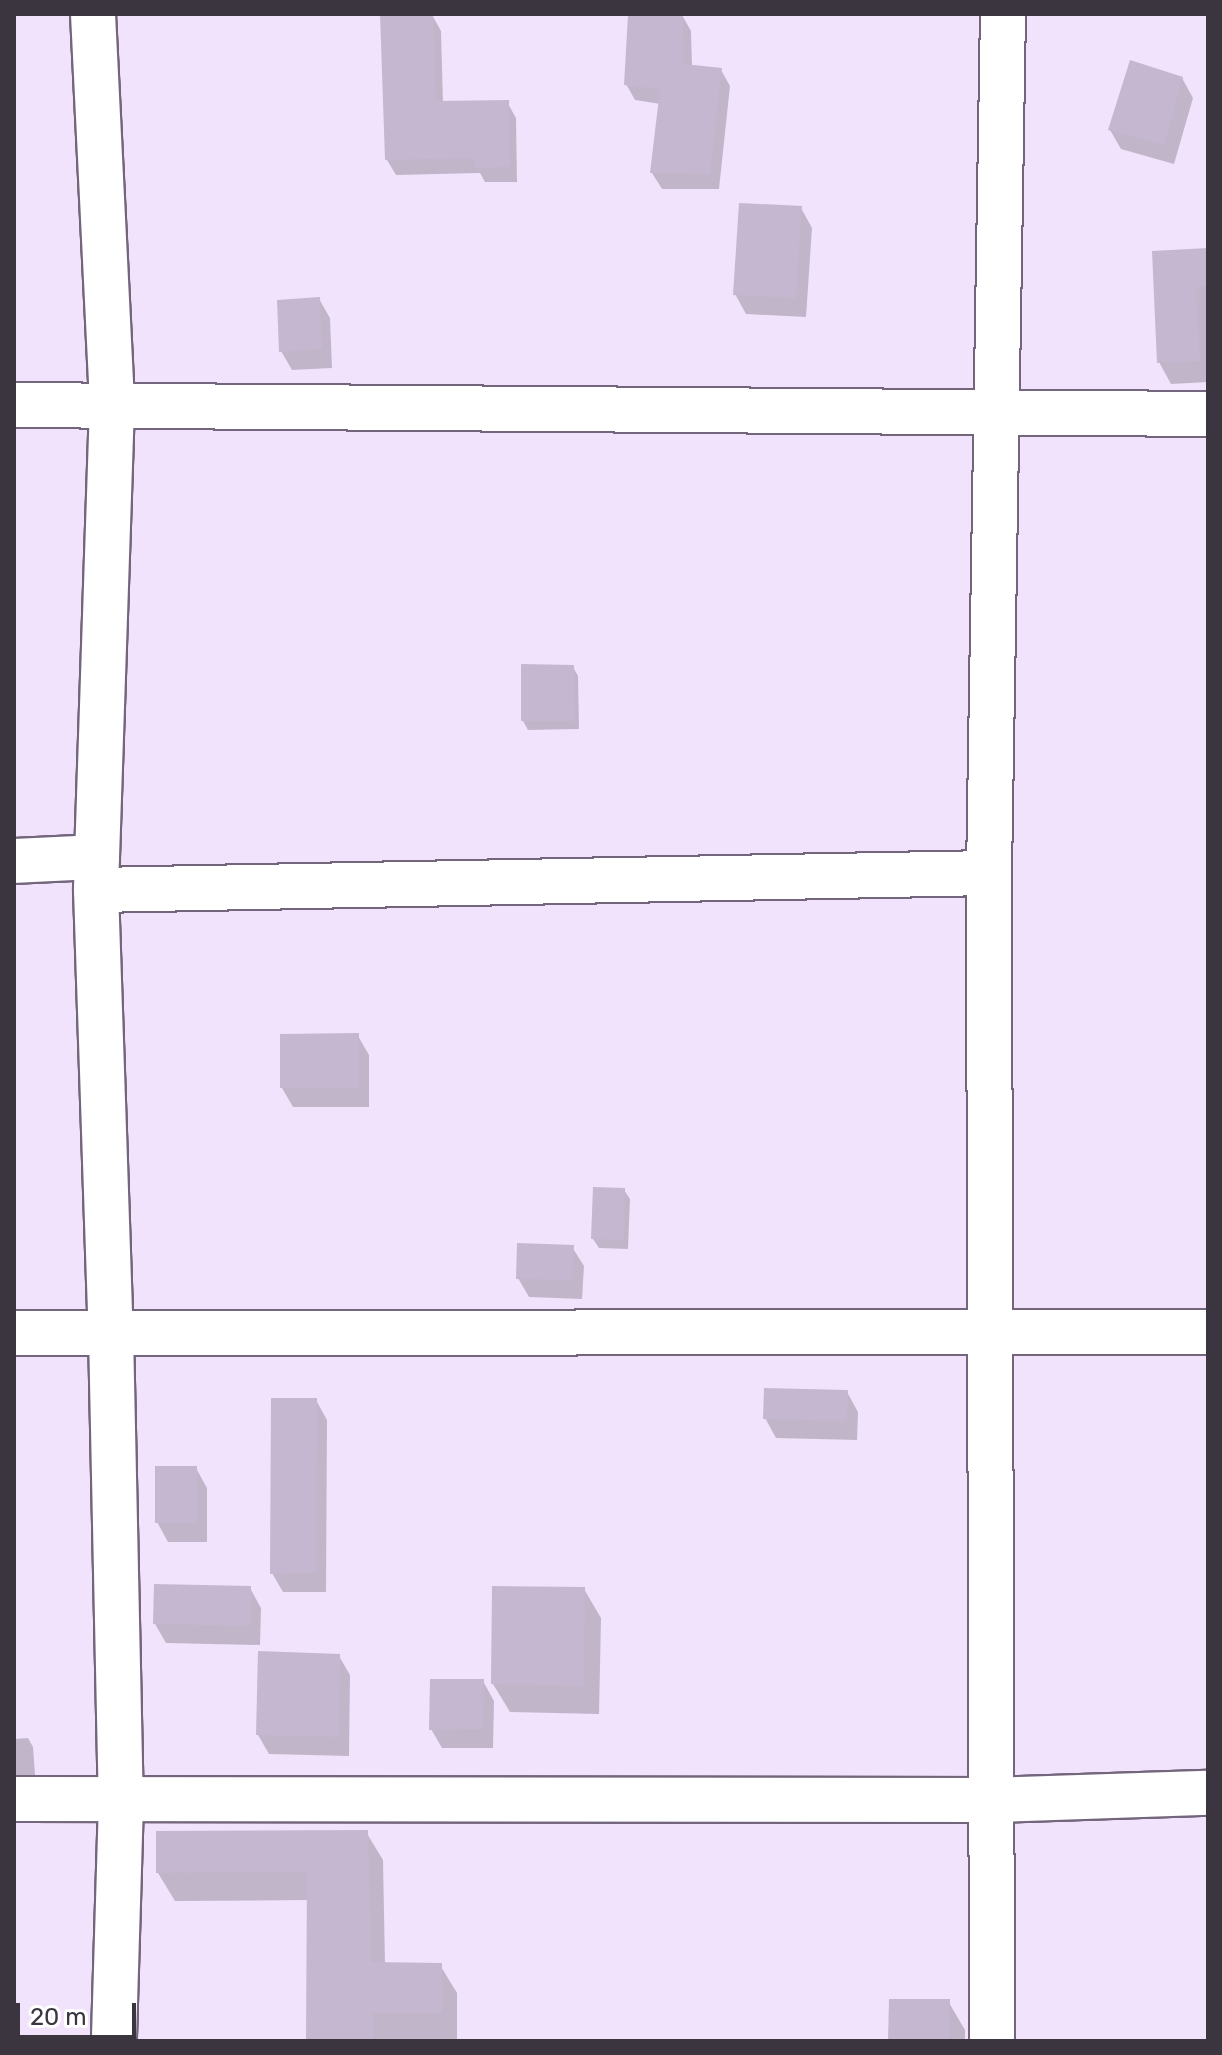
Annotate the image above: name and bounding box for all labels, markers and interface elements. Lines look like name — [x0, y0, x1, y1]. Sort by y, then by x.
scale bar — [20, 1987, 140, 2037]
text: 20 m — [30, 2003, 87, 2031]

